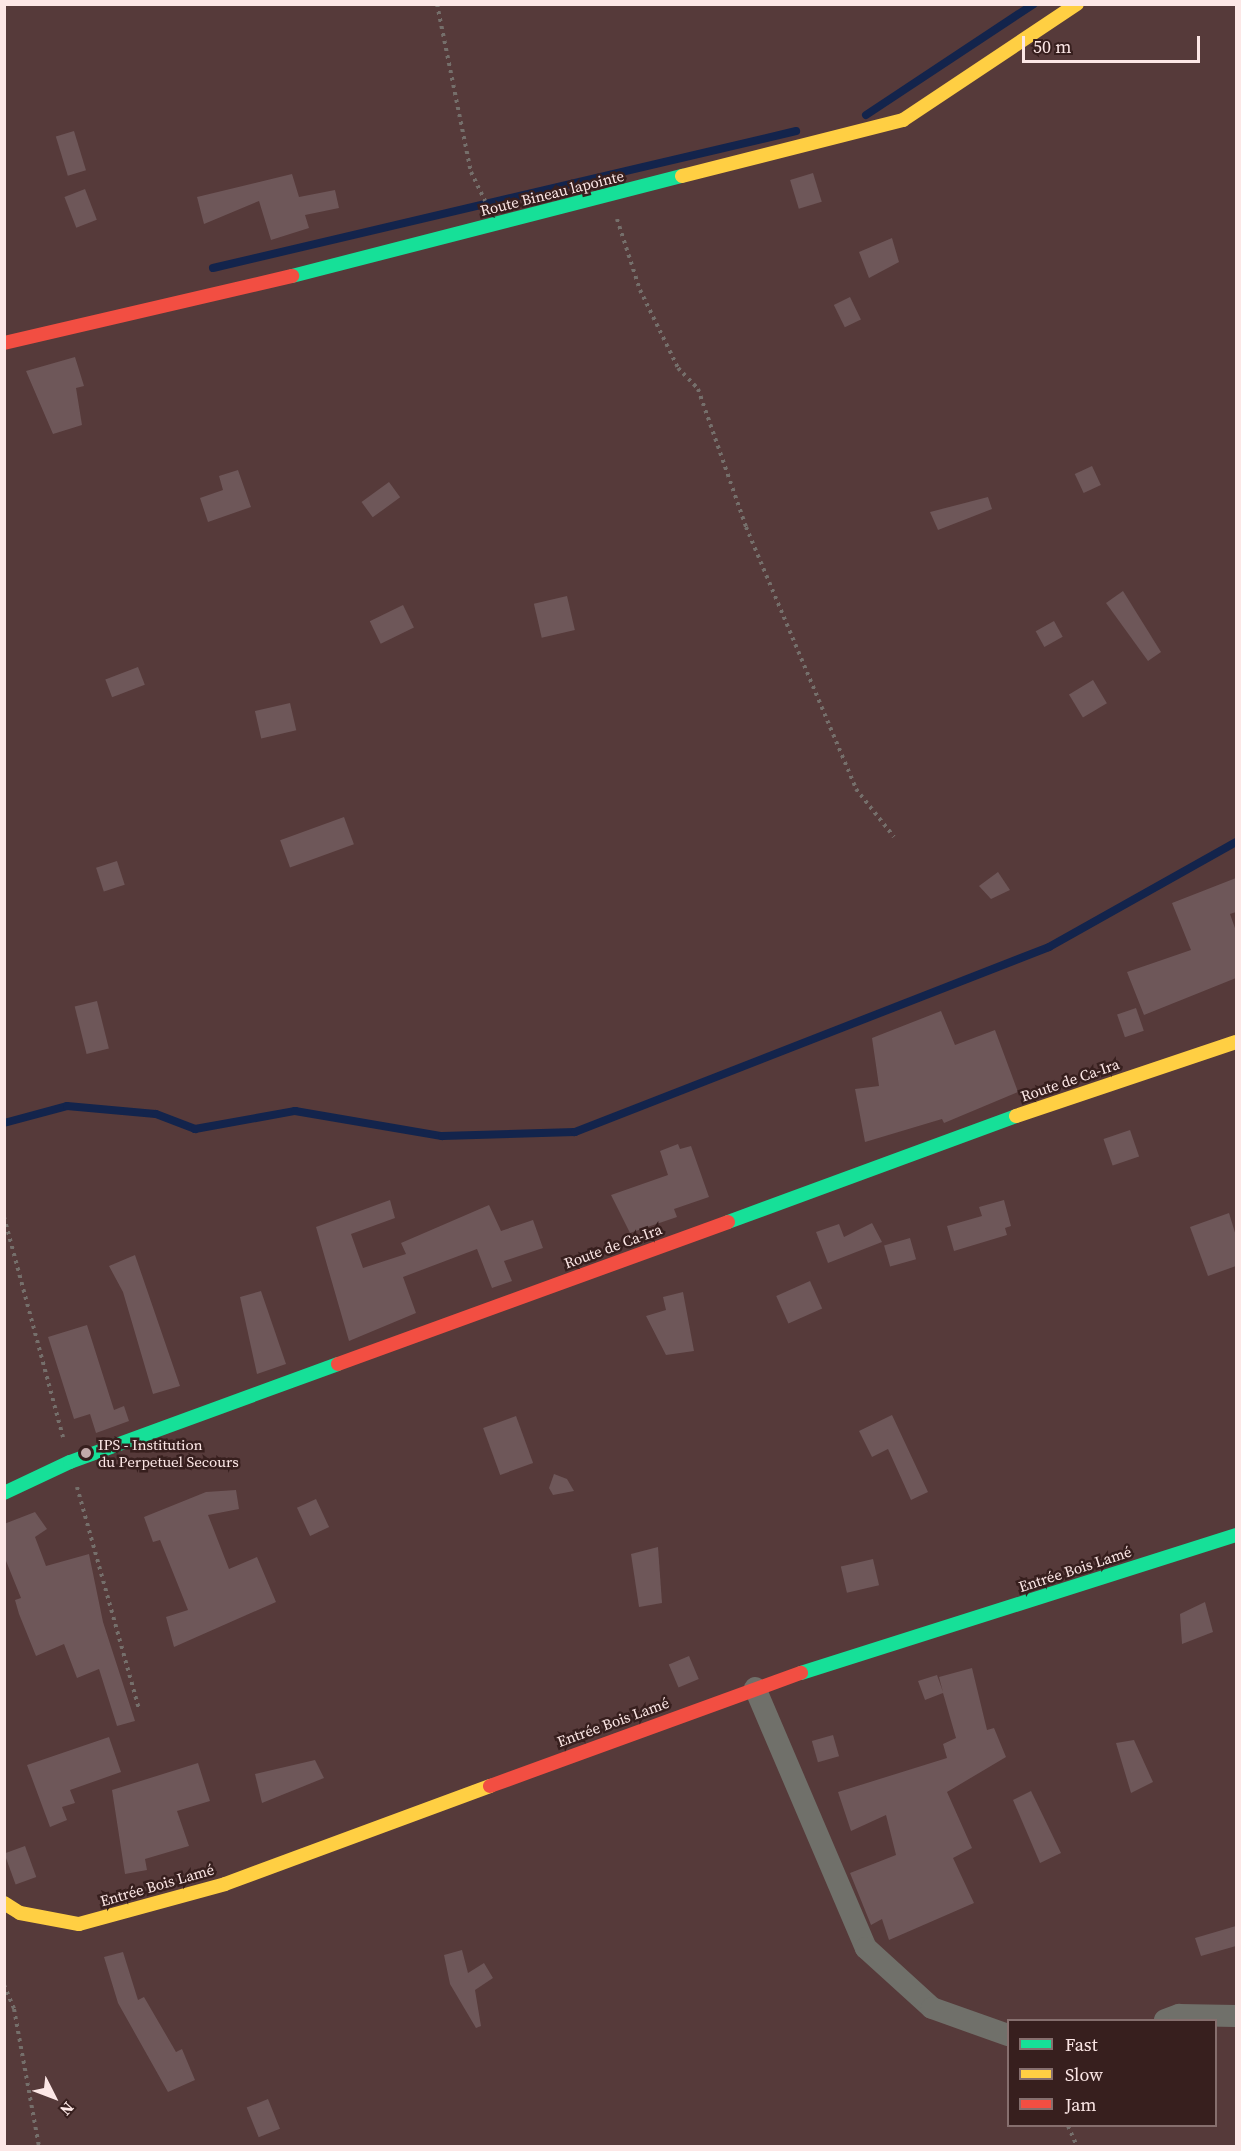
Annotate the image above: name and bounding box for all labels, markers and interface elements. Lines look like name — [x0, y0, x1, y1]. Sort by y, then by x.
scale bar — [1025, 24, 1204, 62]
text: 50 m — [1033, 34, 1071, 59]
street label: Route Bineau lapointe — [478, 166, 626, 220]
street label: Route de Ca-Ira — [1018, 1055, 1122, 1105]
street label: Route de Ca-Ira — [561, 1220, 665, 1272]
place label: IPS - Institution du Perpetuel Secours — [98, 1435, 239, 1470]
marker: IPS - Institution du Perpetuel Secours — [79, 1446, 93, 1460]
street label: Entrée Bois Lamé — [1016, 1542, 1134, 1596]
street label: Entrée Bois Lamé — [555, 1693, 671, 1751]
street label: Entrée Bois Lamé — [98, 1860, 216, 1910]
legend — [1007, 2019, 1217, 2127]
text: Fast — [1065, 2032, 1098, 2057]
text: Slow — [1065, 2062, 1103, 2087]
north arrow — [24, 2067, 84, 2127]
text: Jam — [1065, 2092, 1097, 2117]
text: N — [55, 2097, 79, 2121]

